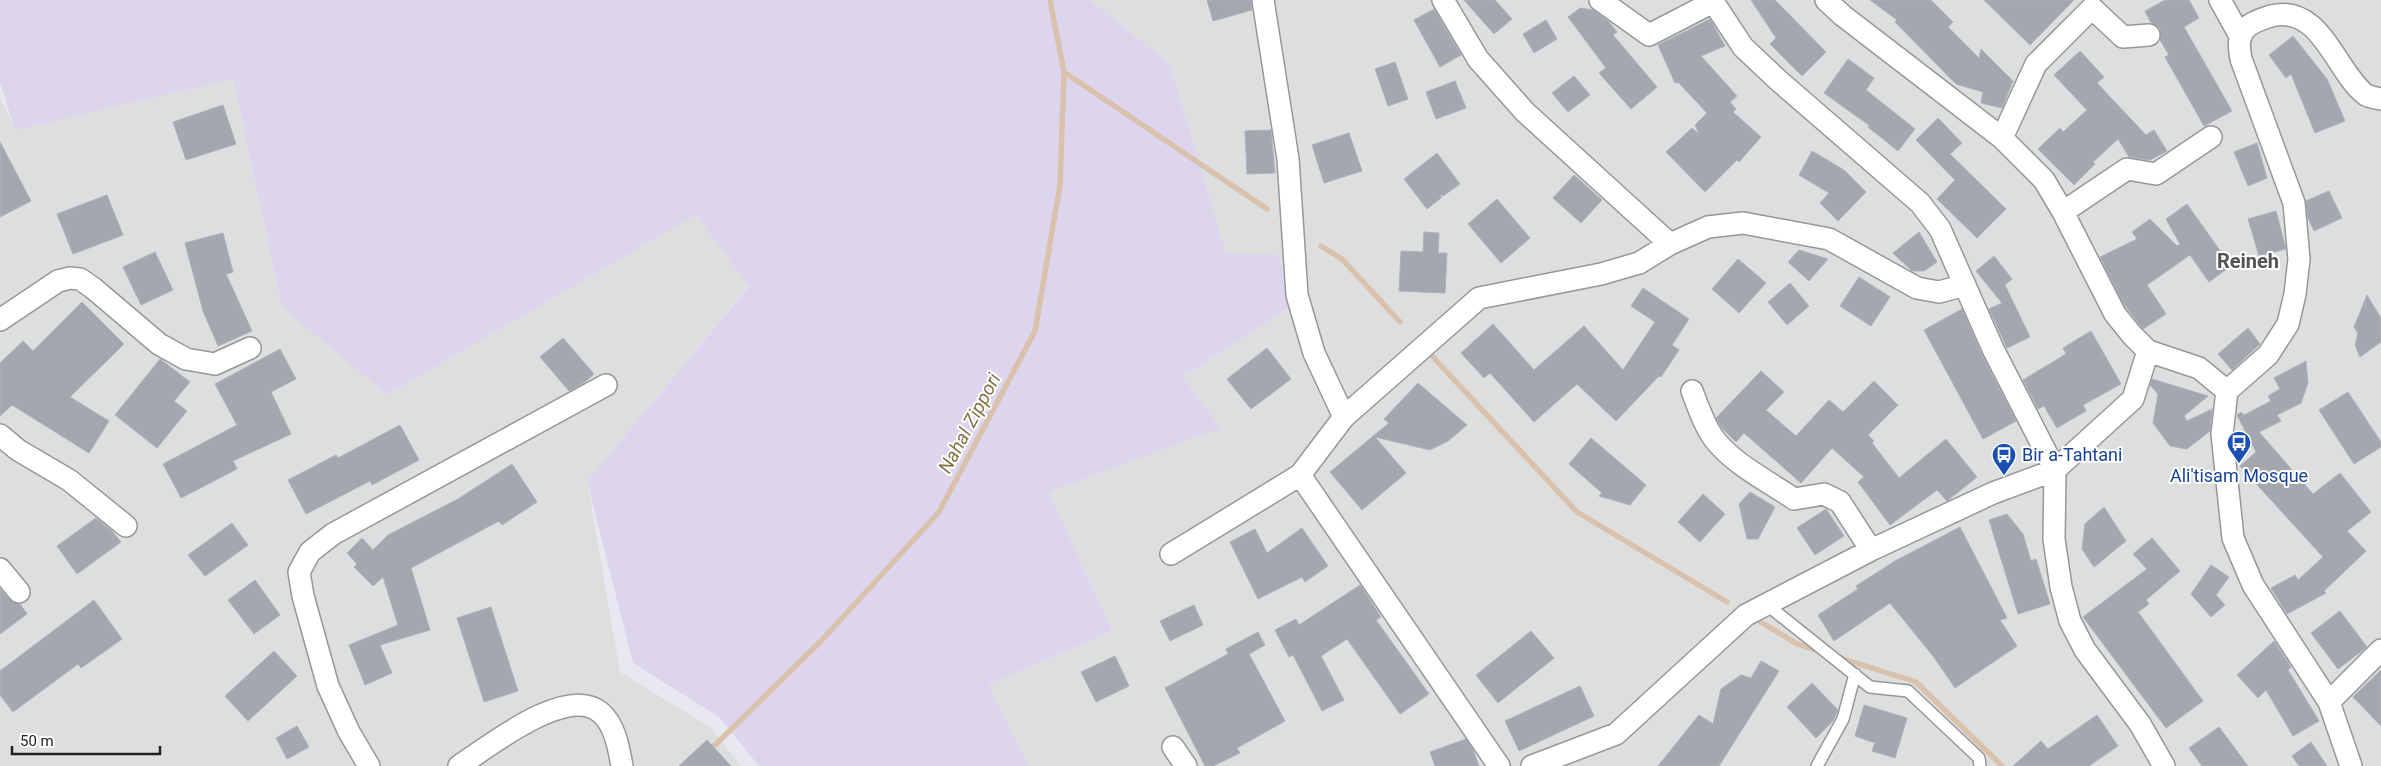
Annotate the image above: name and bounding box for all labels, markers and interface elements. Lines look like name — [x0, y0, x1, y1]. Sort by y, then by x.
district label: Reineh — [2217, 249, 2279, 273]
water label: Nahal Zippori — [933, 369, 1006, 477]
bus stop icon: Ali'tisam Mosque — [2226, 430, 2252, 464]
bus stop icon: Bir a-Tahtani — [1991, 442, 2017, 476]
place label: Bir a-Tahtani — [2022, 444, 2122, 465]
place label: Ali'tisam Mosque — [2170, 465, 2308, 486]
scale bar — [12, 724, 160, 756]
text: 50 m — [20, 732, 54, 750]

